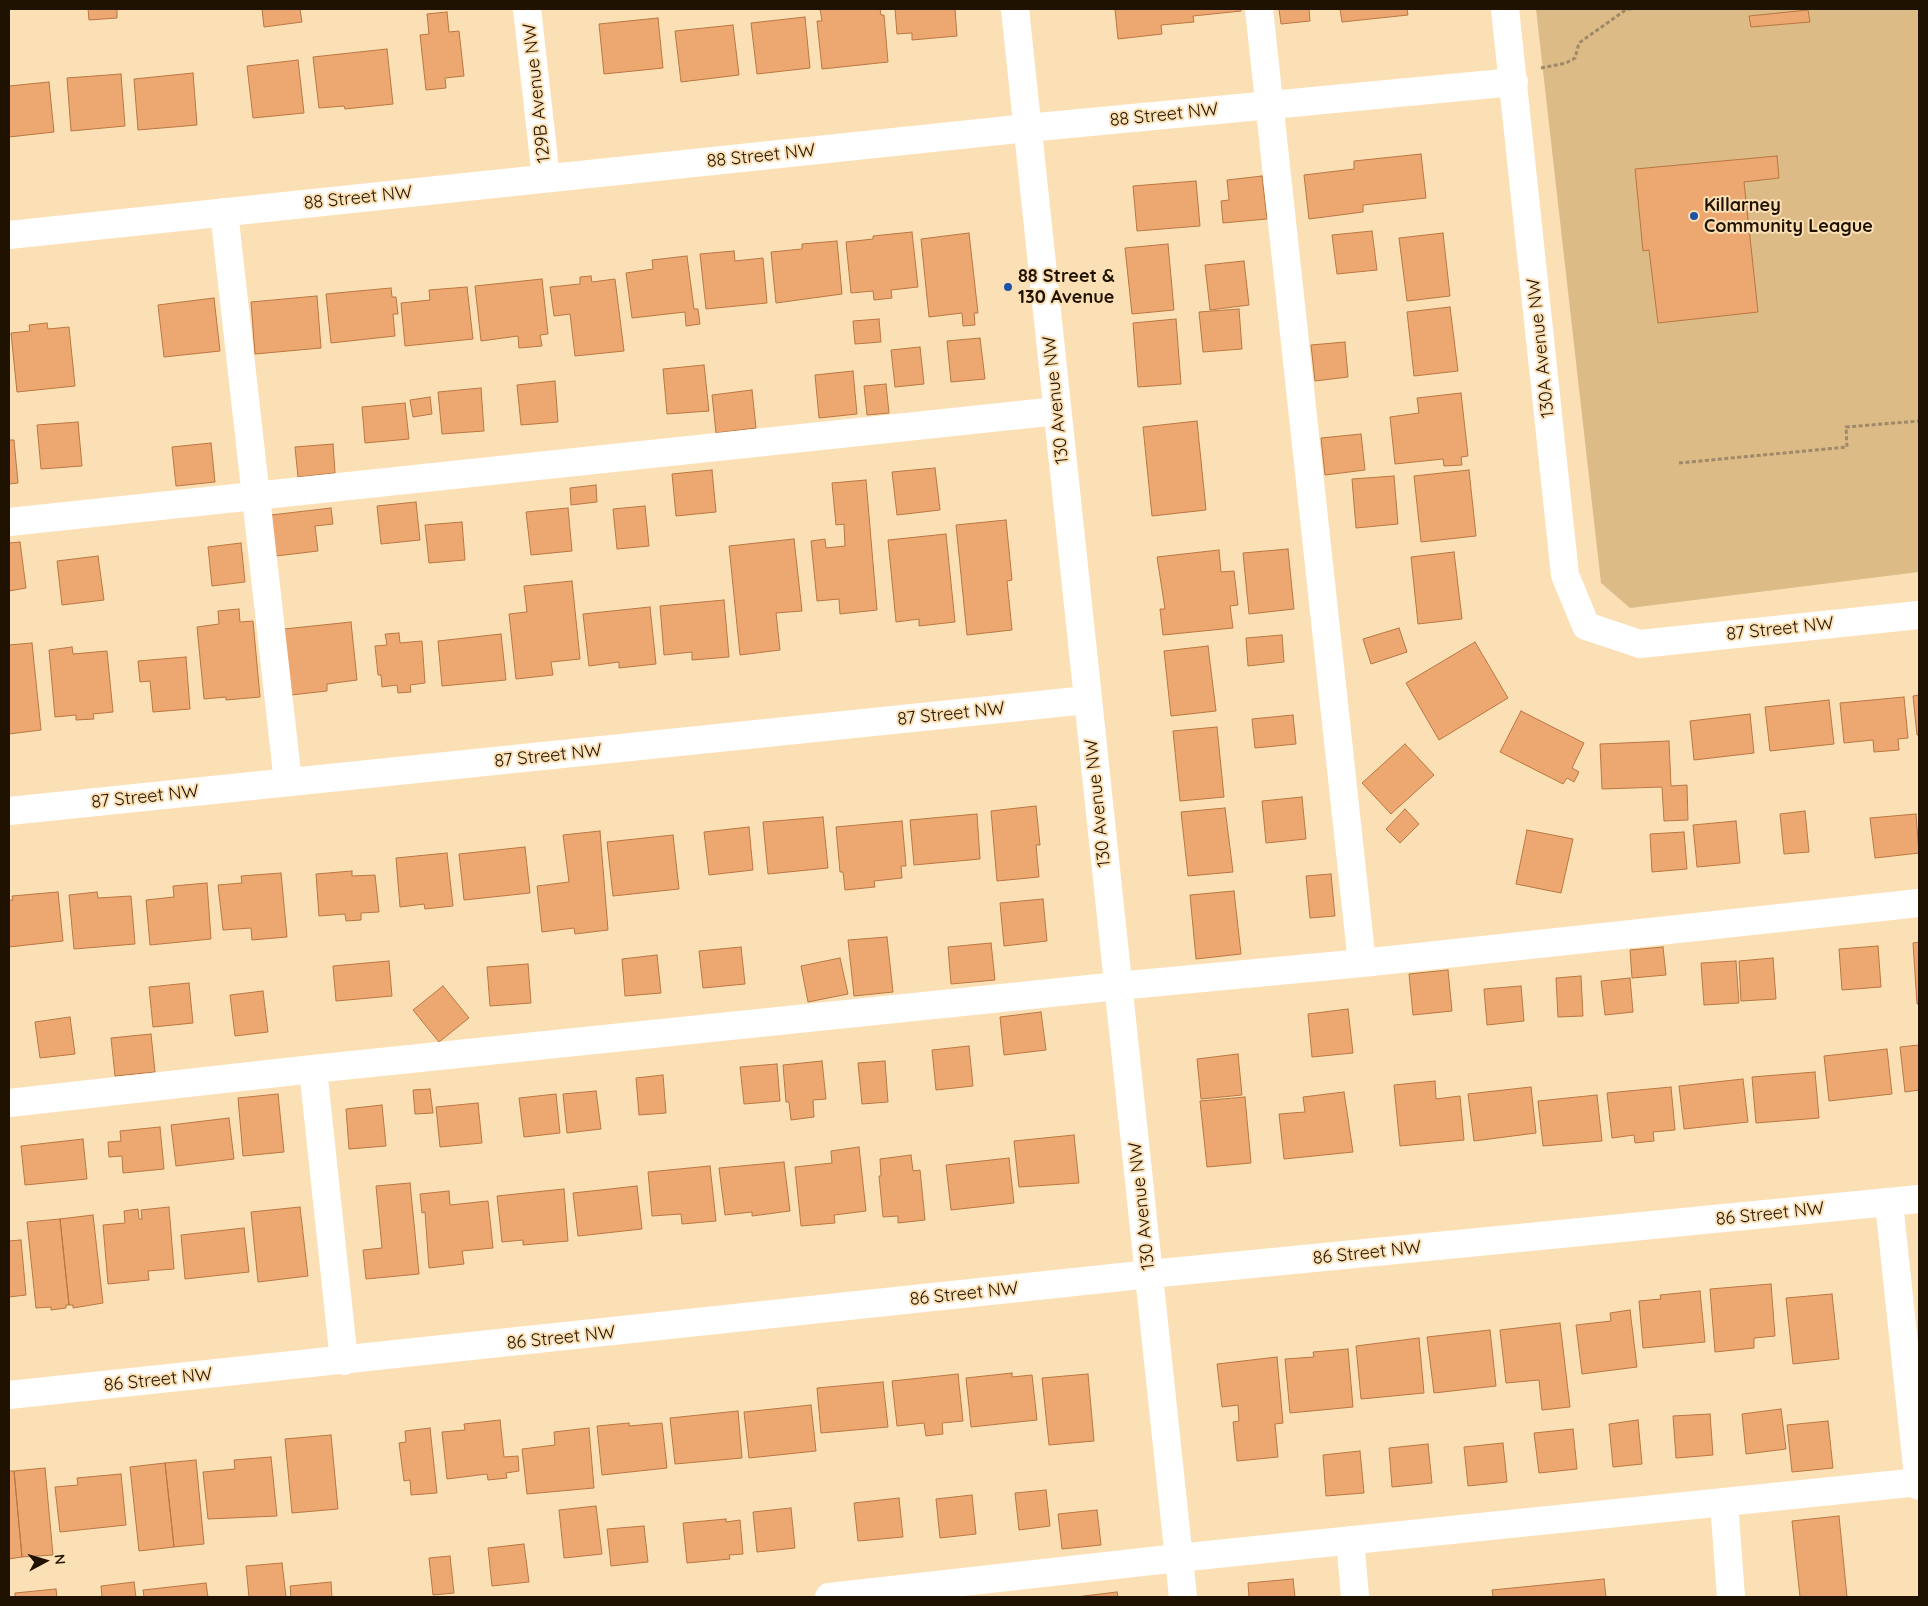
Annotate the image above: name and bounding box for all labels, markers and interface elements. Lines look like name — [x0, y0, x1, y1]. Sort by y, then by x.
street label: 129B Avenue NW — [519, 22, 555, 164]
street label: 88 Street NW — [1109, 99, 1219, 131]
street label: 88 Street NW — [706, 140, 816, 172]
street label: 88 Street NW — [303, 182, 413, 214]
place label: Killarney Community League — [1704, 195, 1873, 238]
marker: Killarney Community League — [1688, 210, 1700, 222]
place label: 88 Street & 130 Avenue — [1018, 266, 1115, 308]
street label: 130A Avenue NW — [1523, 277, 1559, 419]
marker: 88 Street & 130 Avenue — [1002, 281, 1014, 293]
street label: 130 Avenue NW — [1039, 335, 1073, 465]
street label: 87 Street NW — [1725, 613, 1835, 645]
street label: 87 Street NW — [896, 698, 1006, 730]
street label: 130 Avenue NW — [1081, 738, 1115, 868]
street label: 87 Street NW — [493, 740, 603, 772]
street label: 87 Street NW — [90, 781, 200, 813]
street label: 130 Avenue NW — [1125, 1141, 1159, 1271]
street label: 86 Street NW — [1715, 1198, 1825, 1230]
street label: 86 Street NW — [1312, 1237, 1422, 1269]
street label: 86 Street NW — [909, 1278, 1019, 1310]
street label: 86 Street NW — [506, 1322, 616, 1354]
street label: 86 Street NW — [103, 1364, 213, 1396]
north arrow — [20, 1536, 70, 1586]
text: N — [50, 1553, 69, 1565]

